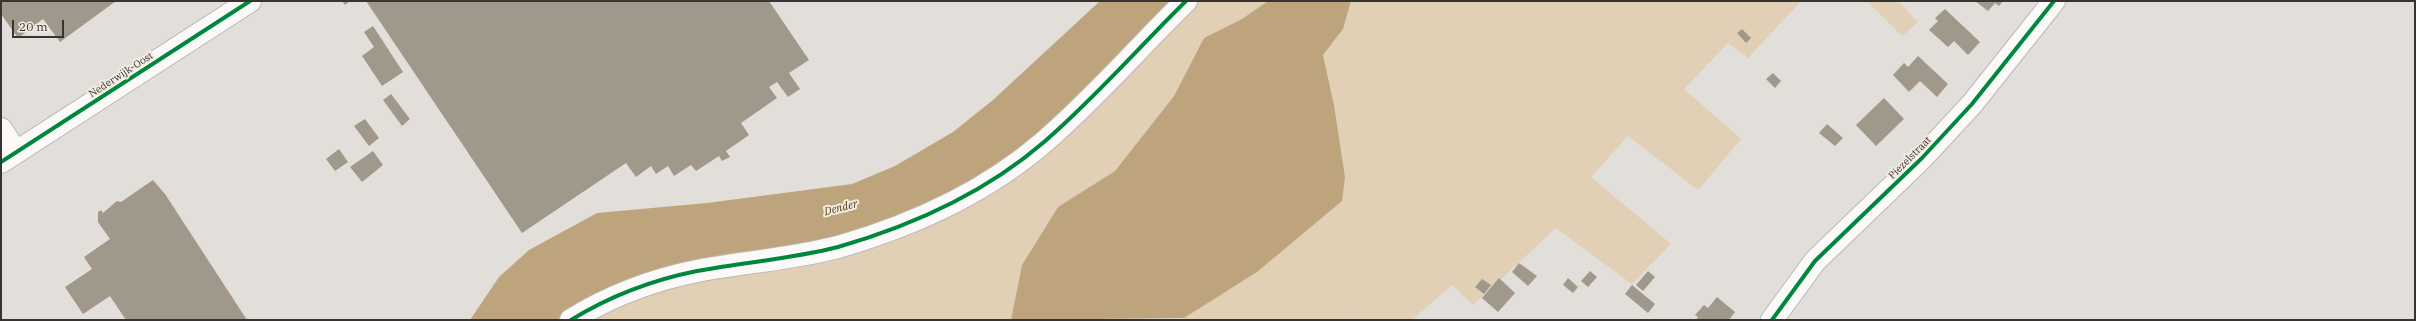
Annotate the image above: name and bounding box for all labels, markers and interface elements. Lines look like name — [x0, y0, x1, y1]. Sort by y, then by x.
scale bar — [14, 12, 66, 38]
text: 20 m — [19, 19, 48, 34]
street label: Nederwijk-Oost — [87, 50, 155, 100]
street label: Piezelstraat — [1886, 134, 1934, 182]
water label: Dender — [823, 197, 859, 219]

